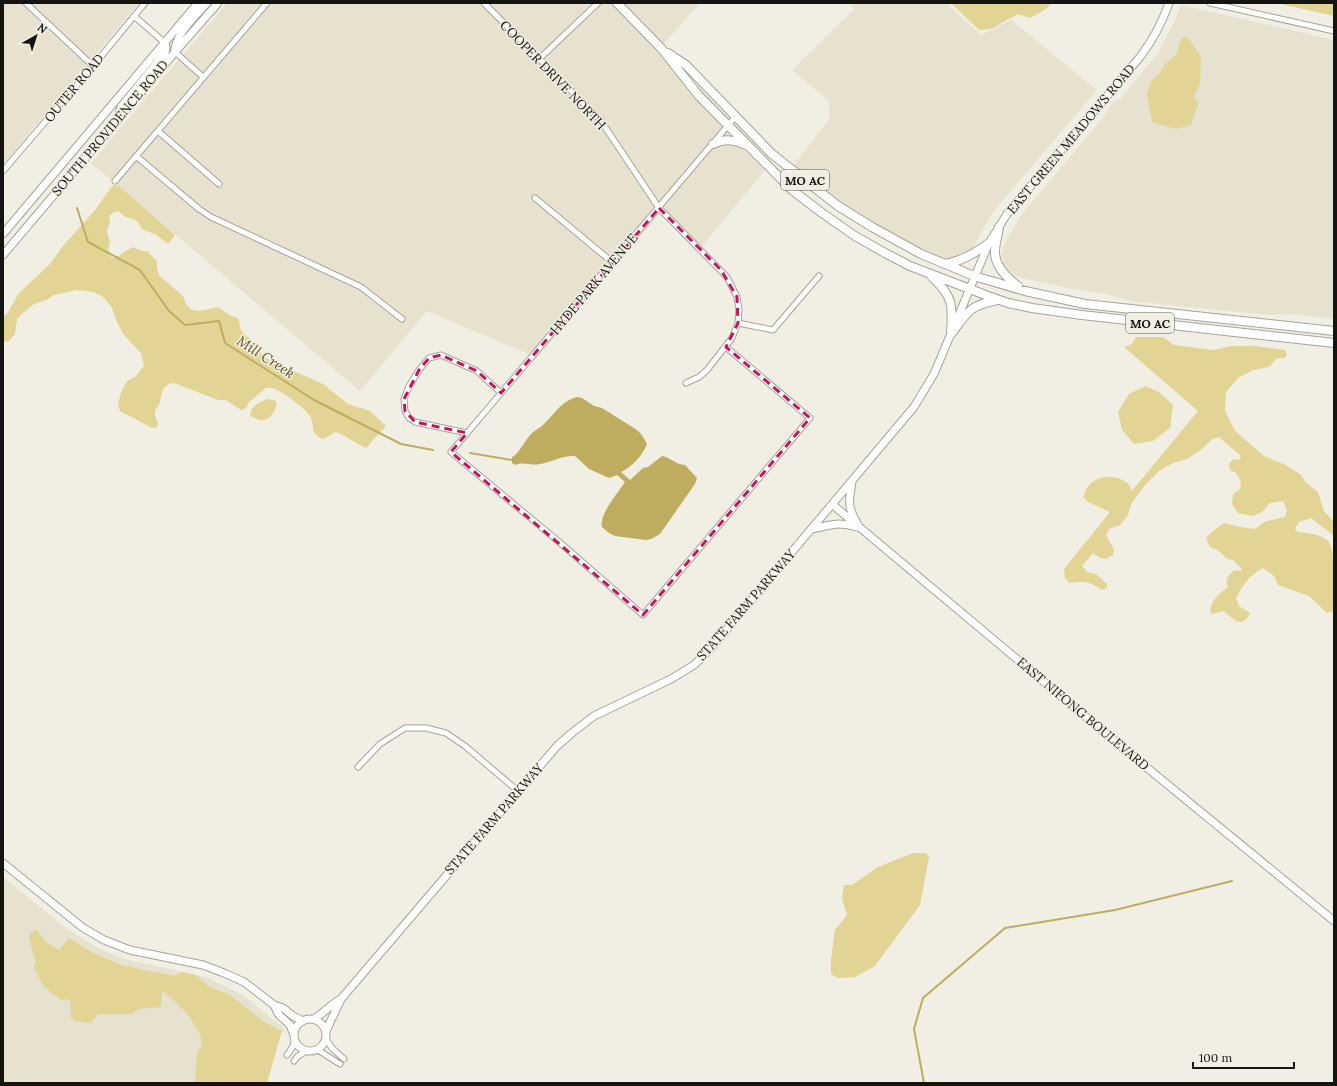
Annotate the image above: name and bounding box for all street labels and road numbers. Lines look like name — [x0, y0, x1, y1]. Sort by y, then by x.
street label: COOPER DRIVE NORTH — [496, 17, 610, 133]
street label: OUTER ROAD — [40, 50, 108, 126]
street label: SOUTH PROVIDENCE ROAD — [48, 56, 172, 200]
street label: EAST GREEN MEADOWS ROAD — [1003, 60, 1139, 218]
road number: MO AC — [781, 170, 829, 190]
street label: HYDE PARK AVENUE — [547, 230, 641, 338]
road number: MO AC — [1126, 313, 1174, 333]
street label: STATE FARM PARKWAY — [693, 545, 800, 664]
street label: EAST NIFONG BOULEVARD — [1013, 654, 1153, 775]
street label: STATE FARM PARKWAY — [441, 759, 548, 878]

